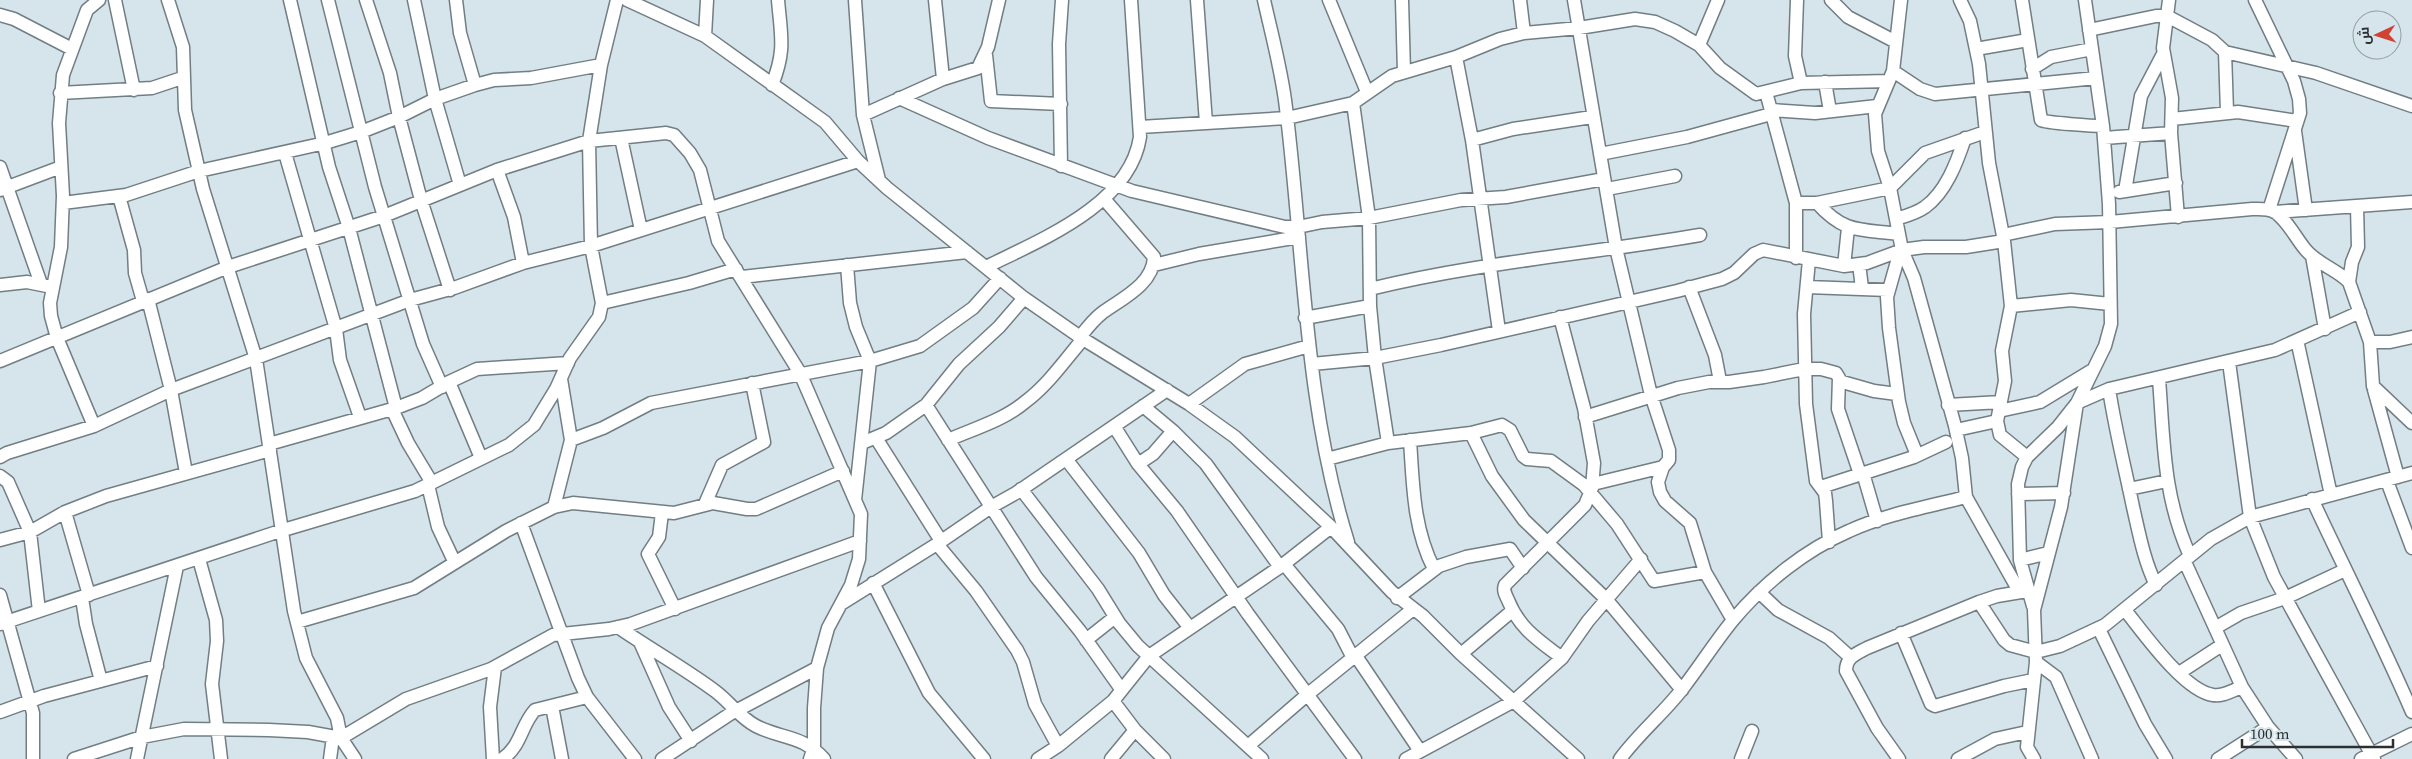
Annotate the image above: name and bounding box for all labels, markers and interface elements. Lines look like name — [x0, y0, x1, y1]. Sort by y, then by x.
north arrow — [2352, 10, 2402, 60]
text: ش — [2353, 26, 2375, 46]
scale bar — [2242, 716, 2393, 748]
text: 100 m — [2250, 723, 2290, 744]

